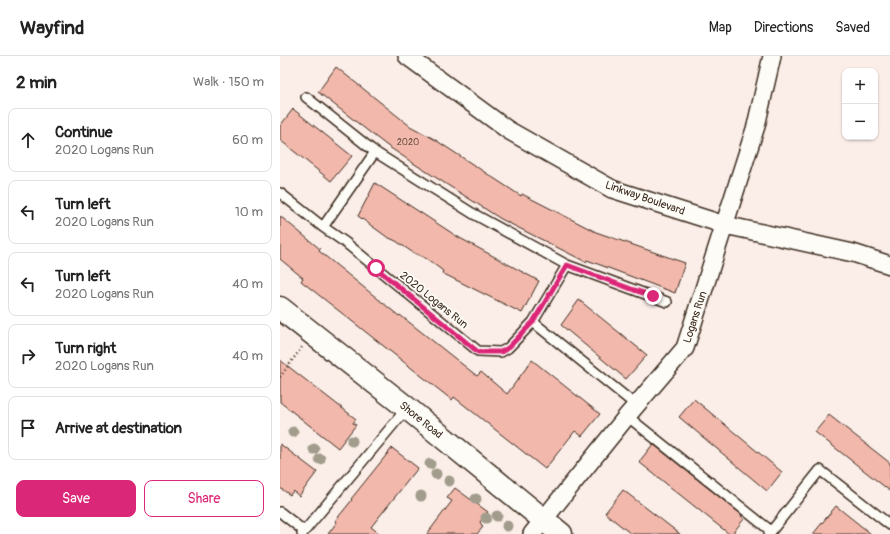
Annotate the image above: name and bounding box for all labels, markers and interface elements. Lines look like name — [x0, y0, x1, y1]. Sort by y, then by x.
text: Wayfind — [20, 16, 84, 40]
text: Map — [709, 19, 732, 36]
text: Directions — [754, 19, 813, 36]
text: Saved — [835, 19, 870, 36]
map controls — [842, 68, 878, 140]
button: + — [842, 68, 878, 104]
text: 2 min — [16, 72, 57, 93]
text: Walk · 150 m — [193, 74, 264, 90]
button: − — [842, 104, 878, 140]
text: Continue — [55, 123, 113, 142]
icon: ahead — [17, 129, 39, 151]
text: 60 m — [232, 132, 263, 148]
house number: 2020 — [397, 137, 419, 148]
text: 2020 Logans Run — [55, 142, 154, 158]
street label: Linkway Boulevard — [603, 178, 687, 218]
text: Turn left — [55, 195, 111, 214]
icon: left — [17, 201, 39, 223]
text: 10 m — [235, 204, 263, 220]
text: 2020 Logans Run — [55, 214, 154, 230]
route start — [367, 259, 385, 277]
text: Turn left — [55, 267, 111, 286]
street label: 2020 Logans Run — [397, 269, 471, 331]
icon: left — [17, 273, 39, 295]
text: 40 m — [232, 276, 263, 292]
text: 2020 Logans Run — [55, 286, 154, 302]
route end — [644, 287, 662, 305]
street label: Logans Run — [680, 289, 710, 345]
text: Turn right — [55, 339, 116, 358]
icon: right — [17, 345, 39, 367]
text: 40 m — [232, 348, 263, 364]
text: 2020 Logans Run — [55, 358, 154, 374]
street label: Shore Road — [397, 399, 445, 441]
icon: arrive — [17, 417, 39, 439]
text: Arrive at destination — [55, 419, 182, 438]
button: Save — [16, 480, 136, 517]
button: Share — [144, 480, 264, 517]

